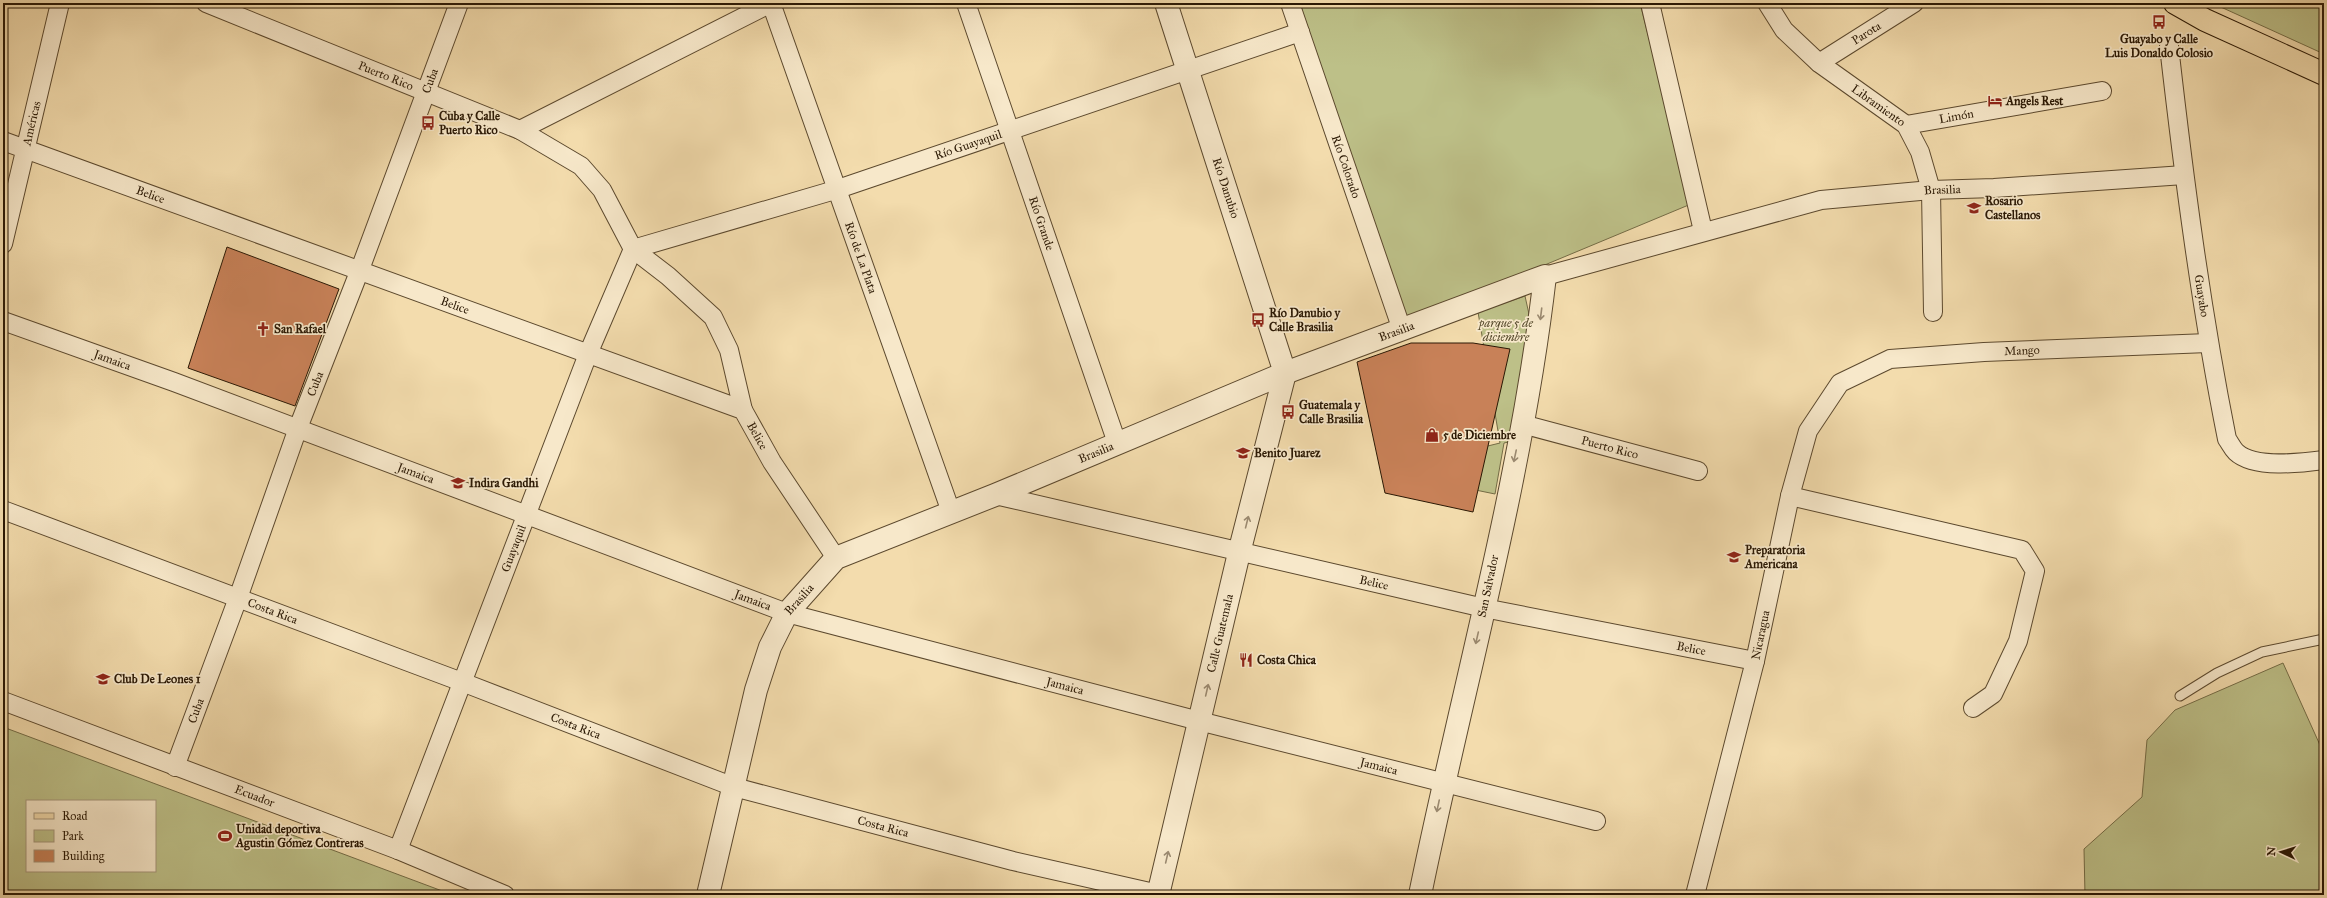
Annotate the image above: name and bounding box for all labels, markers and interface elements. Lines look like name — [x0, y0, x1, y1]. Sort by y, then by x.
bus stop icon: Guayabo y Calle Luis Donaldo Colosio — [2151, 14, 2167, 30]
street label: Parota — [1849, 18, 1884, 47]
place label: Guayabo y Calle Luis Donaldo Colosio — [2105, 32, 2213, 60]
street label: Puerto Rico — [356, 58, 416, 93]
street label: Cuba — [419, 66, 441, 95]
street label: Libramiento — [1849, 81, 1908, 129]
hotel icon: Angels Rest — [1987, 93, 2003, 109]
place label: Angels Rest — [2005, 94, 2064, 109]
street label: Américas — [19, 100, 44, 148]
street label: Limón — [1938, 106, 1975, 126]
place label: Cuba y Calle Puerto Rico — [439, 109, 500, 137]
bus stop icon: Cuba y Calle Puerto Rico — [420, 115, 436, 131]
street label: Río Guayaquil — [933, 127, 1004, 163]
street label: Río Colorado — [1329, 133, 1363, 200]
street label: Río Danubio — [1210, 156, 1242, 220]
street label: Brasilia — [1923, 182, 1962, 198]
street label: Belice — [134, 183, 167, 206]
street label: Río Grande — [1026, 194, 1057, 252]
place label: Rosario Castellanos — [1985, 194, 2041, 222]
school or university icon: Rosario Castellanos — [1966, 200, 1982, 216]
street label: Río de La Plata — [842, 220, 880, 296]
street label: Guayabo — [2192, 274, 2212, 318]
street label: Belice — [439, 294, 471, 317]
place label: Río Danubio y Calle Brasilia — [1269, 306, 1342, 334]
one-way arrow — [1537, 307, 1544, 320]
bus stop icon: Río Danubio y Calle Brasilia — [1250, 312, 1266, 328]
park label: parque 5 de diciembre — [1477, 316, 1533, 344]
street label: Brasilia — [1377, 318, 1417, 344]
church icon: San Rafael — [255, 321, 271, 337]
place label: San Rafael — [274, 322, 327, 336]
street label: Mango — [2004, 343, 2040, 358]
street label: Jamaica — [90, 346, 133, 373]
street label: Cuba — [304, 369, 327, 398]
place label: Guatemala y Calle Brasilia — [1299, 398, 1364, 426]
bus stop icon: Guatemala y Calle Brasilia — [1280, 404, 1296, 420]
street label: Belice — [744, 420, 771, 452]
shop icon: 5 de Diciembre — [1424, 427, 1440, 443]
place label: 5 de Diciembre — [1443, 428, 1516, 442]
street label: Puerto Rico — [1580, 433, 1640, 462]
street label: Brasilia — [1076, 439, 1117, 466]
school or university icon: Benito Juarez — [1235, 445, 1251, 461]
place label: Benito Juarez — [1254, 446, 1321, 461]
one-way arrow — [1511, 449, 1519, 462]
street label: Jamaica — [393, 459, 437, 487]
school or university icon: Indira Gandhi — [450, 475, 466, 491]
place label: Indira Gandhi — [469, 476, 539, 490]
one-way arrow — [1243, 516, 1251, 529]
street label: Guayaquil — [498, 522, 529, 574]
place label: Preparatoria Americana — [1744, 543, 1806, 571]
school or university icon: Preparatoria Americana — [1726, 549, 1742, 565]
street label: San Salvador — [1475, 553, 1502, 619]
street label: Belice — [1358, 572, 1390, 593]
street label: Brasilia — [782, 580, 817, 618]
street label: Jamaica — [730, 586, 774, 614]
street label: Calle Guatemala — [1204, 592, 1236, 674]
street label: Costa Rica — [246, 595, 301, 627]
street label: Nicaragua — [1748, 608, 1773, 661]
one-way arrow — [1472, 631, 1480, 644]
street label: Belice — [1675, 639, 1707, 658]
restaurant icon: Costa Chica — [1238, 652, 1254, 668]
place label: Costa Chica — [1257, 653, 1317, 667]
school or university icon: Club De Leones 1 — [95, 671, 111, 687]
place label: Club De Leones 1 — [114, 672, 201, 686]
street label: Jamaica — [1043, 674, 1086, 698]
one-way arrow — [1203, 683, 1211, 696]
street label: Cuba — [185, 696, 207, 725]
street label: Costa Rica — [549, 710, 604, 742]
street label: Jamaica — [1356, 754, 1400, 778]
street label: Ecuador — [233, 782, 277, 810]
one-way arrow — [1434, 799, 1442, 812]
legend — [26, 800, 156, 872]
text: Road — [62, 809, 88, 823]
street label: Costa Rica — [856, 813, 911, 840]
place label: Unidad deportiva Agustin Gómez Contreras — [235, 822, 364, 851]
sports icon: Unidad deportiva Agustin Gómez Contreras — [217, 828, 233, 844]
text: Park — [62, 829, 84, 843]
north arrow — [2261, 832, 2301, 872]
text: N — [2265, 846, 2278, 856]
text: Building — [62, 849, 105, 864]
one-way arrow — [1164, 851, 1172, 864]

